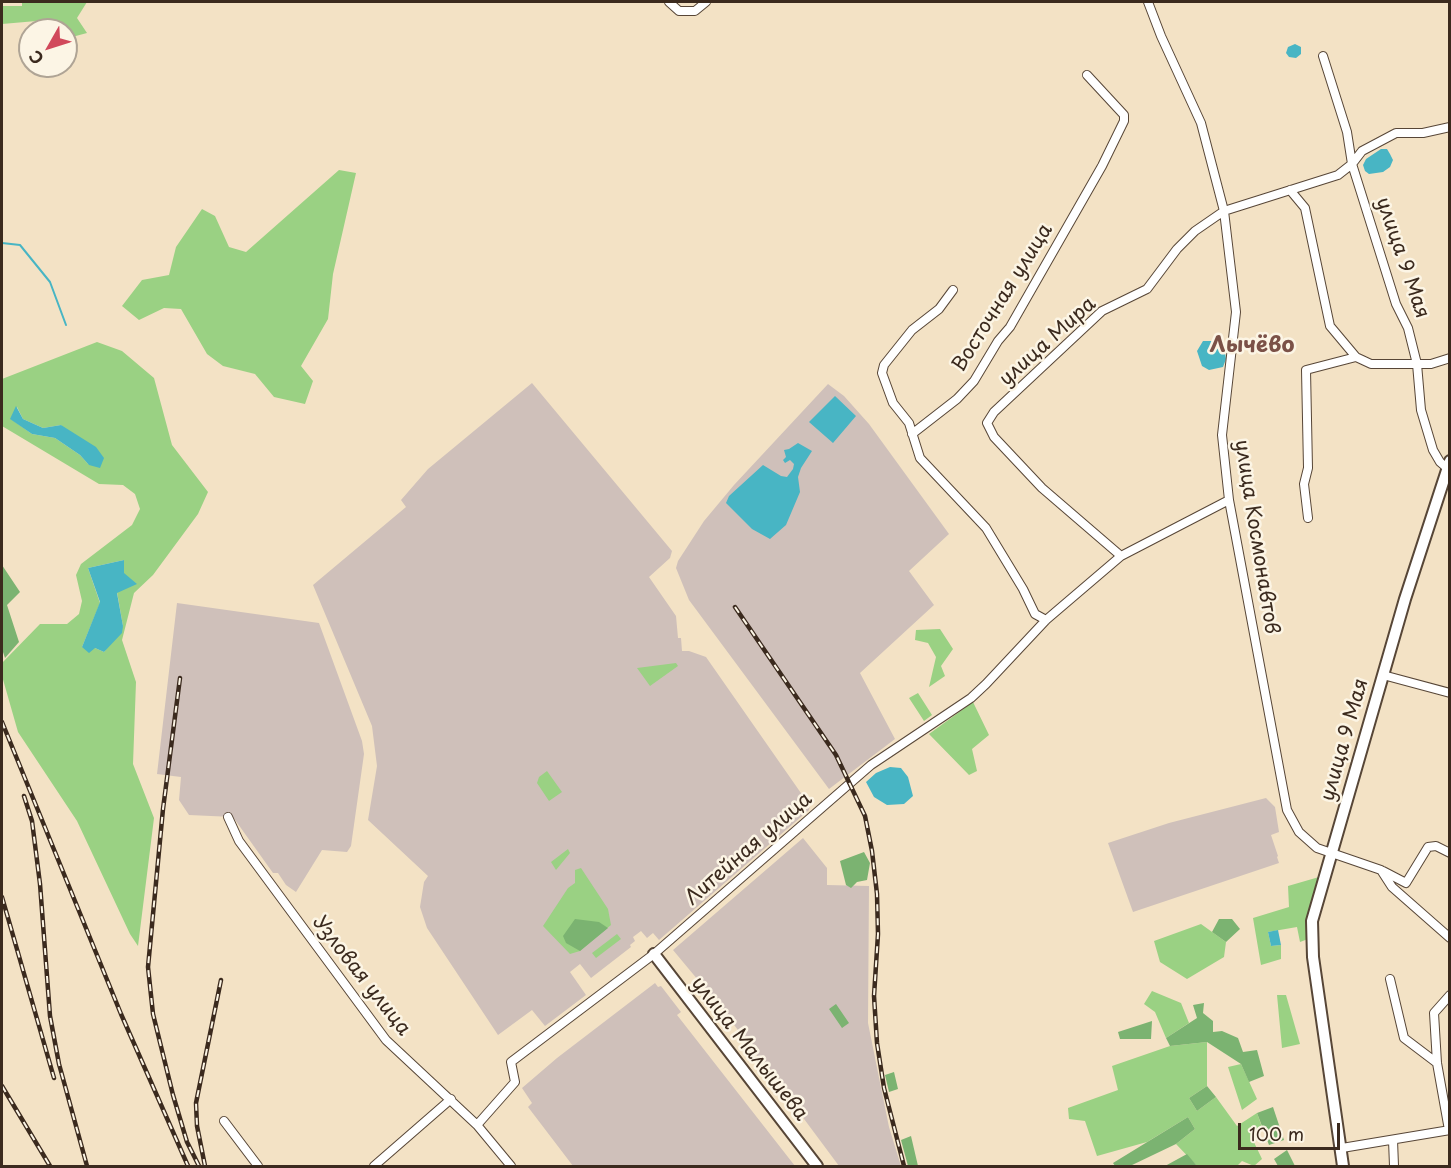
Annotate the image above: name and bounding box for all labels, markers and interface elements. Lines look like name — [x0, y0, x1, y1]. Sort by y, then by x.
north arrow — [18, 18, 78, 78]
text: С — [22, 46, 49, 70]
street label: улица 9 Мая — [1370, 194, 1434, 322]
street label: Восточная улица — [948, 220, 1058, 376]
street label: улица Мира — [995, 292, 1101, 392]
district label: Лычёво — [1210, 333, 1294, 359]
street label: улица Космонавтов — [1229, 438, 1283, 636]
street label: улица 9 Мая — [1316, 676, 1374, 804]
street label: Литейная улица — [681, 787, 817, 911]
street label: Узловая улица — [307, 911, 415, 1041]
street label: улица Малышева — [685, 972, 813, 1126]
scale bar — [1241, 1111, 1343, 1149]
text: 100 m — [1249, 1120, 1304, 1147]

